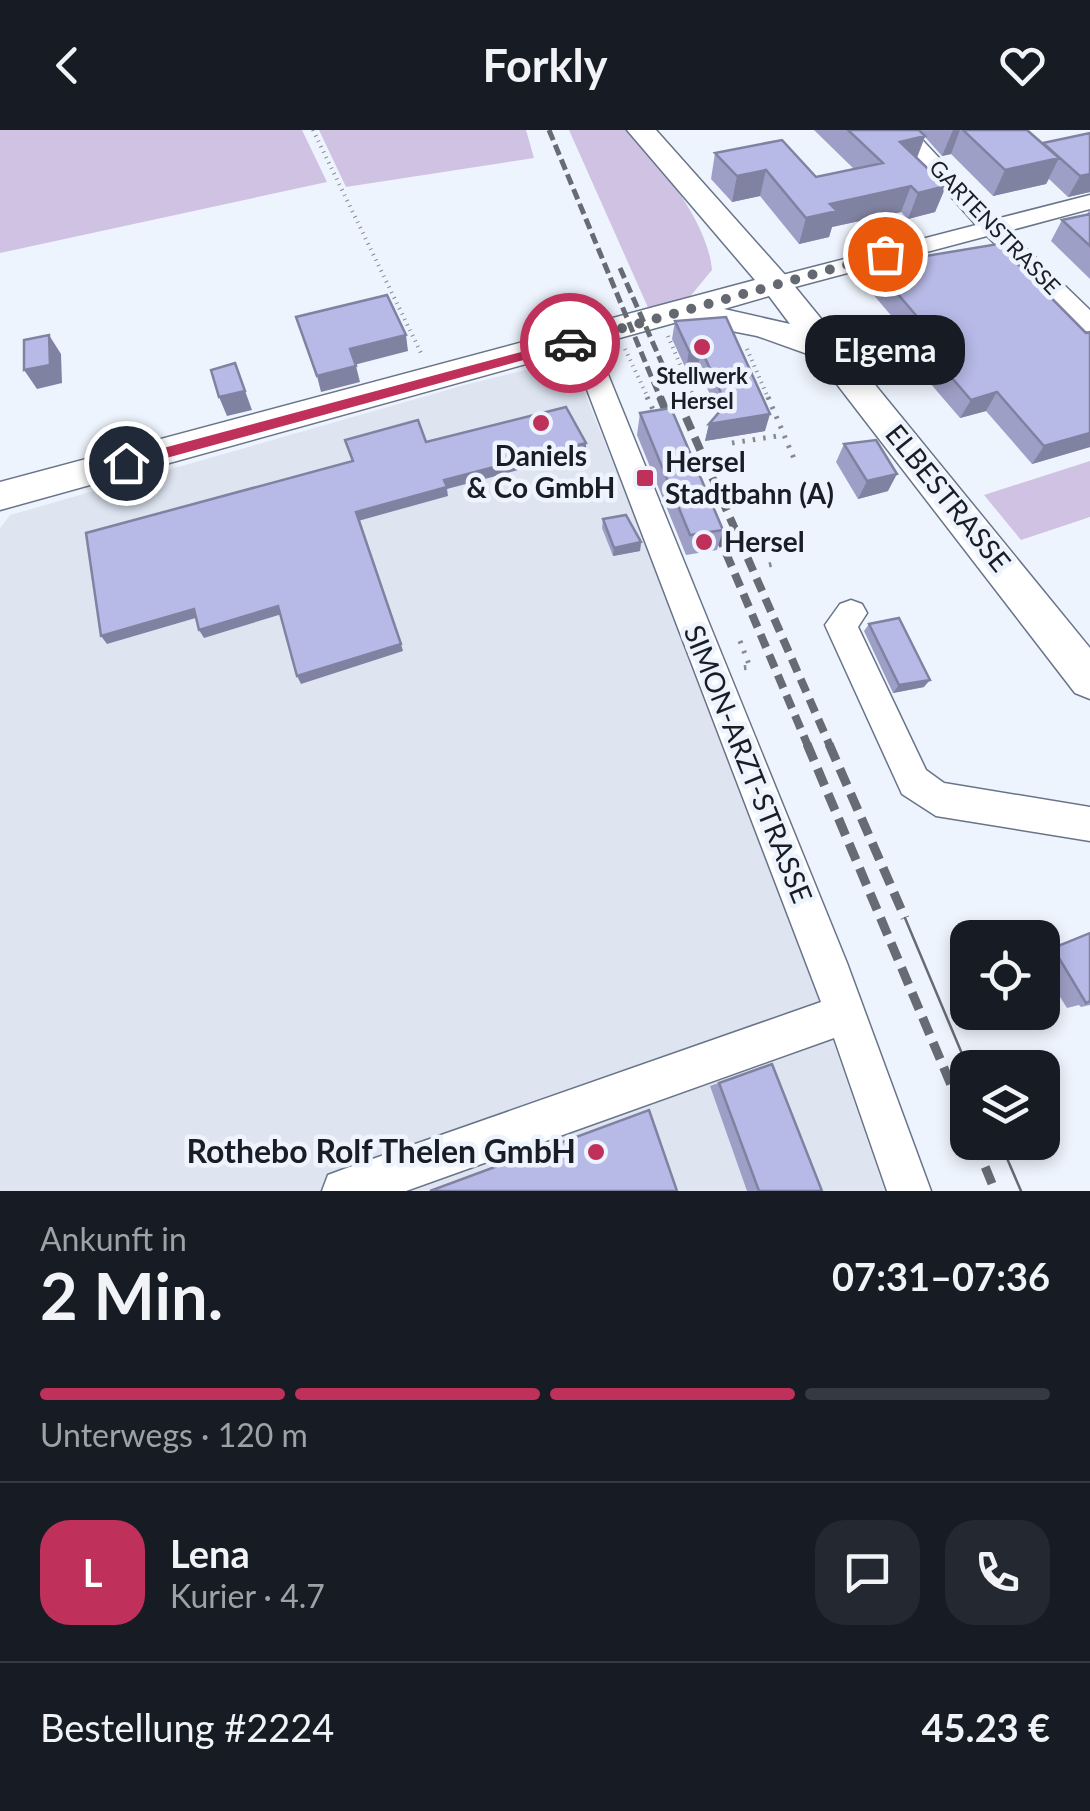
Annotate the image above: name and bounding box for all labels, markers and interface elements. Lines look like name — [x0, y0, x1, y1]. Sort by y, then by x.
icon: back — [40, 38, 95, 93]
text: Forkly — [482, 38, 608, 92]
icon: heart — [995, 38, 1050, 93]
street label: GARTENSTRASSE — [924, 154, 1066, 300]
pin — [843, 212, 928, 297]
icon: bag — [858, 227, 913, 282]
courier — [520, 293, 620, 393]
callout: Elgema — [805, 314, 965, 384]
icon: car — [543, 316, 598, 371]
text: Elgema — [833, 330, 937, 369]
marker: Stellwerk Hersel — [691, 336, 713, 358]
place label: Stellwerk Hersel — [656, 362, 748, 414]
marker: Daniels & Co GmbH — [530, 412, 552, 434]
street label: ELBESTRASSE — [879, 417, 1018, 578]
pin — [84, 421, 169, 506]
icon: home — [99, 436, 154, 491]
place label: Daniels & Co GmbH — [467, 438, 615, 504]
place label: Hersel Stadtbahn (A) — [665, 444, 834, 510]
marker: Hersel Stadtbahn (A) — [634, 467, 656, 489]
place label: Hersel — [724, 524, 805, 558]
marker: Hersel — [693, 531, 715, 553]
street label: SIMON-ARZT-STRASSE — [678, 620, 820, 907]
map controls — [950, 920, 1060, 1160]
button: locate — [950, 920, 1060, 1030]
button: layers — [950, 1050, 1060, 1160]
place label: Rothebo Rolf Thelen GmbH — [187, 1131, 576, 1170]
marker: Rothebo Rolf Thelen GmbH — [585, 1141, 607, 1163]
text: Ankunft in — [40, 1219, 187, 1258]
text: 07:31–07:36 — [832, 1253, 1050, 1299]
text: 2 Min. — [40, 1256, 223, 1334]
text: Unterwegs · 120 m — [40, 1415, 308, 1454]
button: chat — [815, 1520, 920, 1625]
button: phone — [945, 1520, 1050, 1625]
text: Lena — [170, 1530, 250, 1576]
text: L — [83, 1549, 102, 1595]
text: Kurier · 4.7 — [170, 1576, 325, 1615]
text: Bestellung #2224 — [40, 1704, 334, 1750]
text: 45.23 € — [922, 1704, 1050, 1750]

